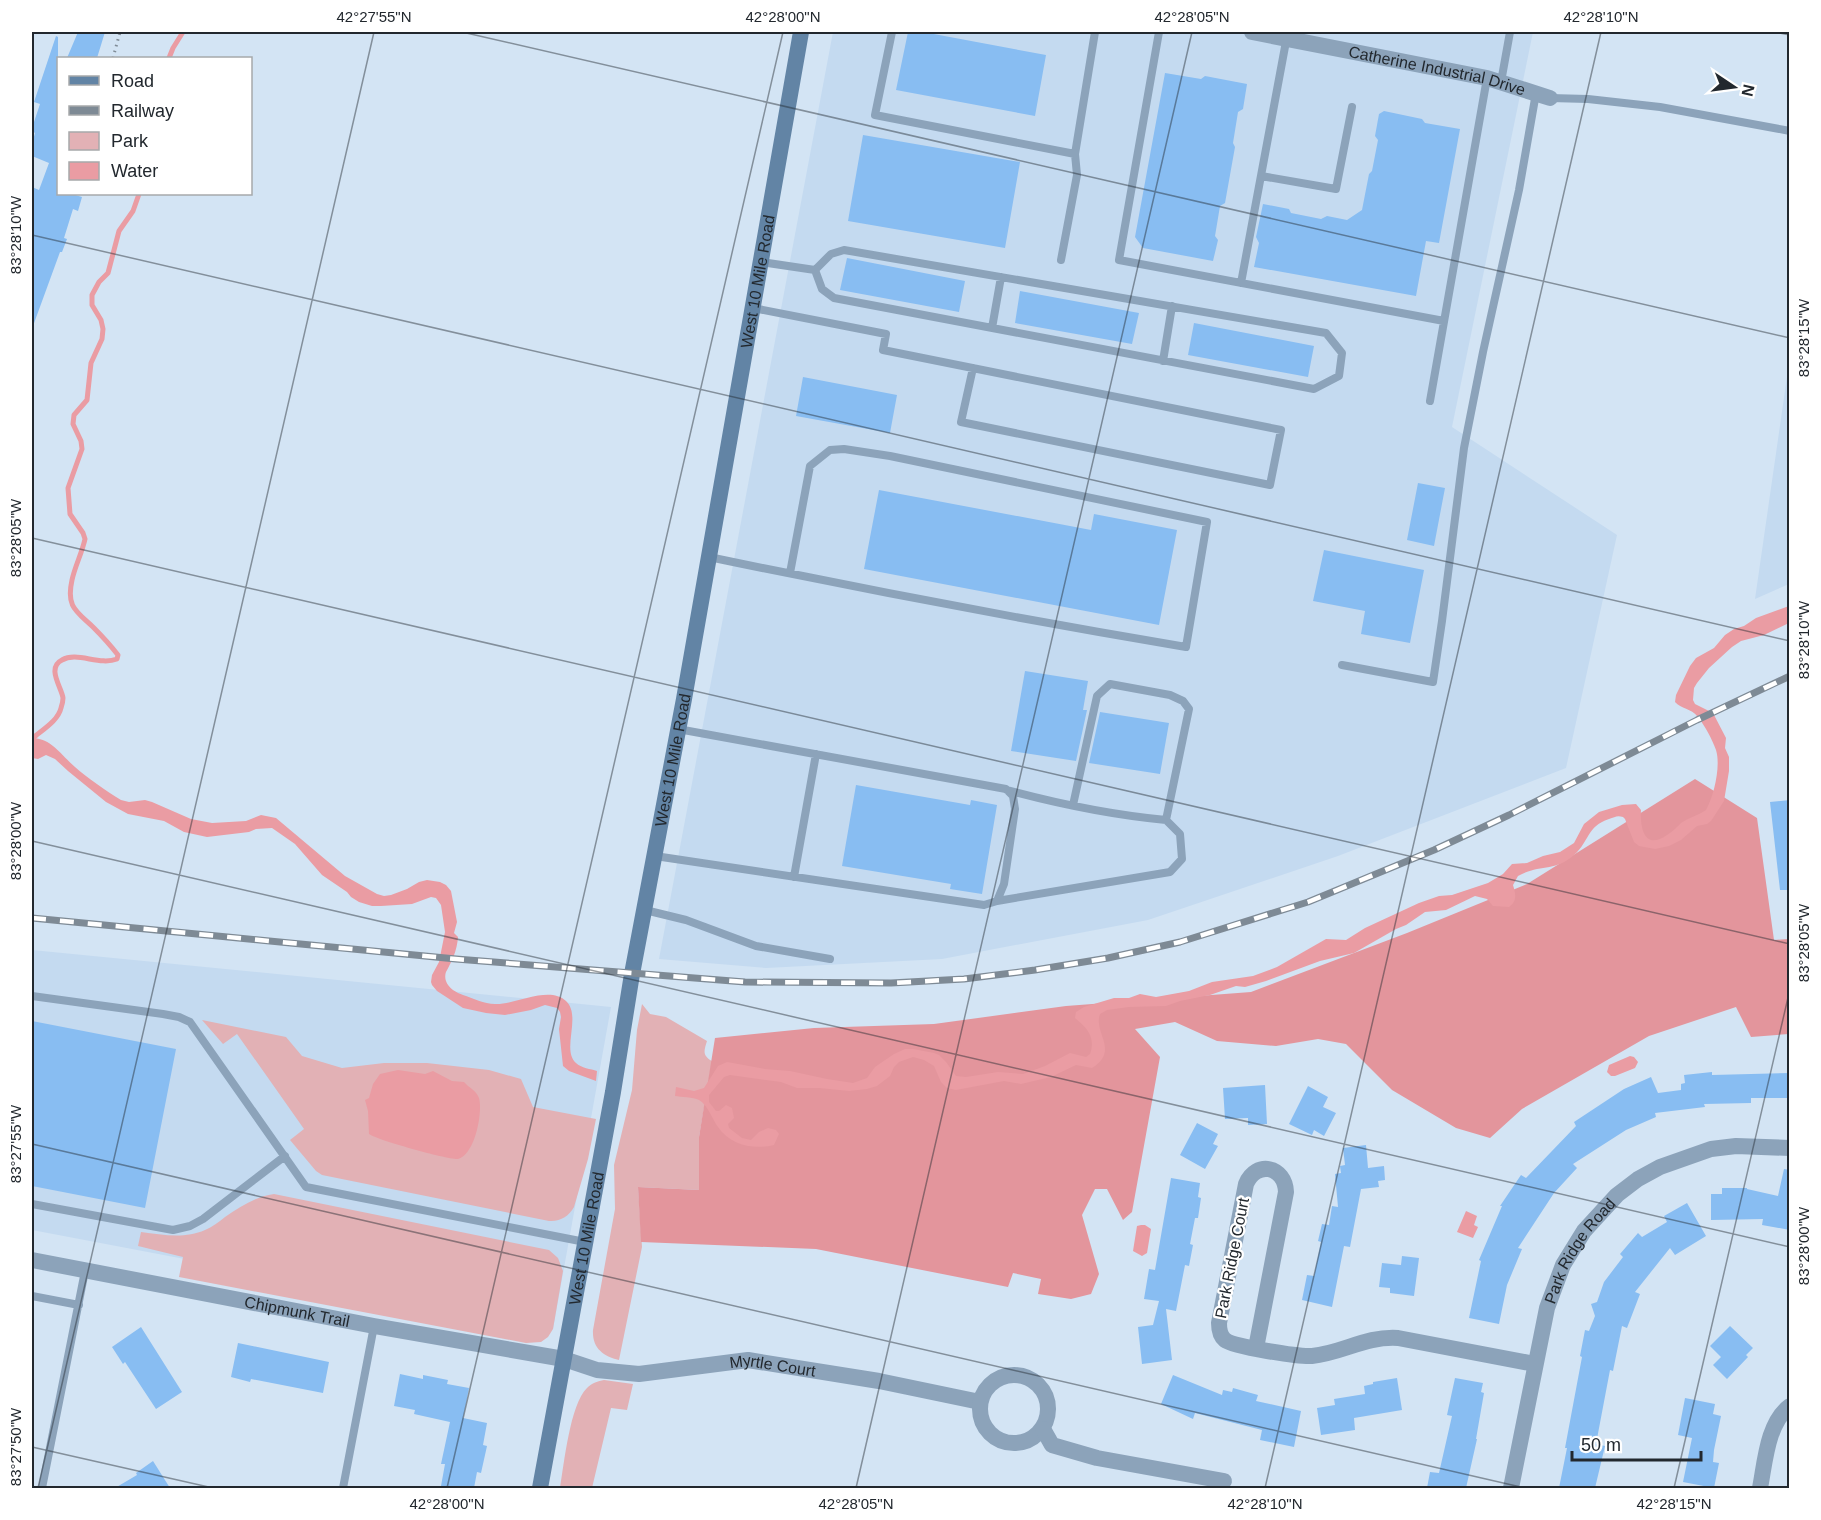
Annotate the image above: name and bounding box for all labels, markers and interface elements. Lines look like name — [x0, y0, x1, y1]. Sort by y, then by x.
text: 42°27'55"N — [336, 8, 412, 25]
text: 42°28'00"N — [745, 8, 821, 25]
text: 42°28'05"N — [1154, 8, 1230, 25]
text: 42°28'10"N — [1563, 8, 1639, 25]
street label: Catherine Industrial Drive — [1347, 43, 1528, 98]
legend — [57, 57, 252, 195]
north arrow — [1704, 57, 1764, 117]
text: Road — [111, 71, 154, 91]
text: N — [1739, 83, 1758, 98]
text: Railway — [111, 101, 174, 121]
text: Park — [111, 131, 149, 151]
text: Water — [111, 161, 158, 181]
text: 83°28'10"W — [7, 195, 24, 274]
street label: West 10 Mile Road — [737, 213, 777, 349]
text: 83°28'15"W — [1795, 298, 1812, 377]
text: 83°28'05"W — [7, 498, 24, 577]
text: 83°28'10"W — [1795, 600, 1812, 679]
street label: West 10 Mile Road — [652, 692, 693, 828]
text: 83°28'00"W — [7, 801, 24, 880]
text: 83°28'05"W — [1795, 903, 1812, 982]
text: 83°27'55"W — [7, 1104, 24, 1183]
street label: West 10 Mile Road — [565, 1170, 607, 1306]
street label: Park Ridge Road — [1541, 1195, 1618, 1306]
street label: Park Ridge Court — [1212, 1196, 1252, 1320]
text: 83°28'00"W — [1795, 1206, 1812, 1285]
street label: Chipmunk Trail — [243, 1293, 351, 1330]
street label: Myrtle Court — [728, 1351, 818, 1379]
text: 83°27'50"W — [7, 1407, 24, 1486]
scale bar — [1572, 1424, 1701, 1462]
text: 50 m — [1581, 1435, 1621, 1455]
text: 42°28'00"N — [409, 1495, 485, 1512]
text: 42°28'05"N — [818, 1495, 894, 1512]
text: 42°28'10"N — [1227, 1495, 1303, 1512]
text: 42°28'15"N — [1636, 1495, 1712, 1512]

